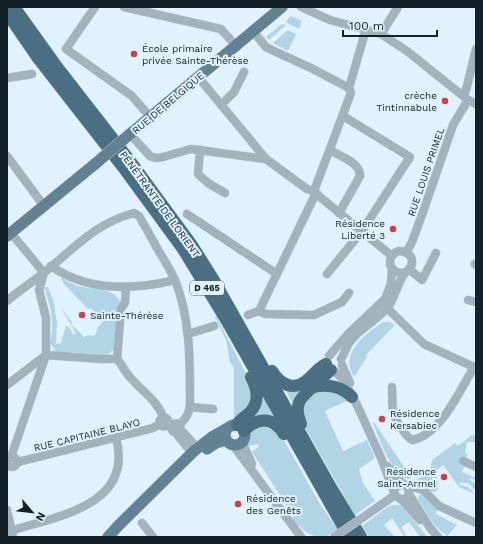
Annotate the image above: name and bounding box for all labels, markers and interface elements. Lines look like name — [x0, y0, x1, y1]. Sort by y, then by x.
scale bar — [343, 12, 437, 38]
text: 100 m — [349, 19, 384, 33]
place label: École primaire privée Sainte-Thérèse — [142, 43, 249, 66]
marker: École primaire privée Sainte-Thérèse — [129, 49, 139, 59]
street label: RUE DE BELGIQUE — [130, 70, 206, 136]
place label: crèche Tintinnabule — [376, 90, 437, 113]
marker: crèche Tintinnabule — [440, 96, 450, 106]
street label: RUE LOUIS PRIMEL — [406, 126, 446, 218]
street label: PÉNÉTRANTE DE LORIENT — [118, 149, 202, 259]
place label: Résidence Liberté 3 — [335, 218, 385, 241]
marker: Résidence Liberté 3 — [388, 224, 398, 234]
road number: D 465 — [190, 281, 224, 295]
marker: Sainte-Thérèse — [77, 310, 87, 320]
place label: Sainte-Thérèse — [90, 310, 164, 321]
place label: Résidence Kersabiec — [390, 408, 440, 431]
marker: Résidence Kersabiec — [377, 414, 387, 424]
street label: RUE CAPITAINE BLAYO — [33, 416, 141, 454]
place label: Résidence Saint-Armel — [377, 466, 436, 489]
marker: Résidence Saint-Armel — [439, 472, 449, 482]
north arrow — [12, 492, 52, 532]
place label: Résidence des Genêts — [246, 493, 301, 516]
marker: Résidence des Genêts — [233, 499, 243, 509]
text: N — [33, 510, 48, 523]

